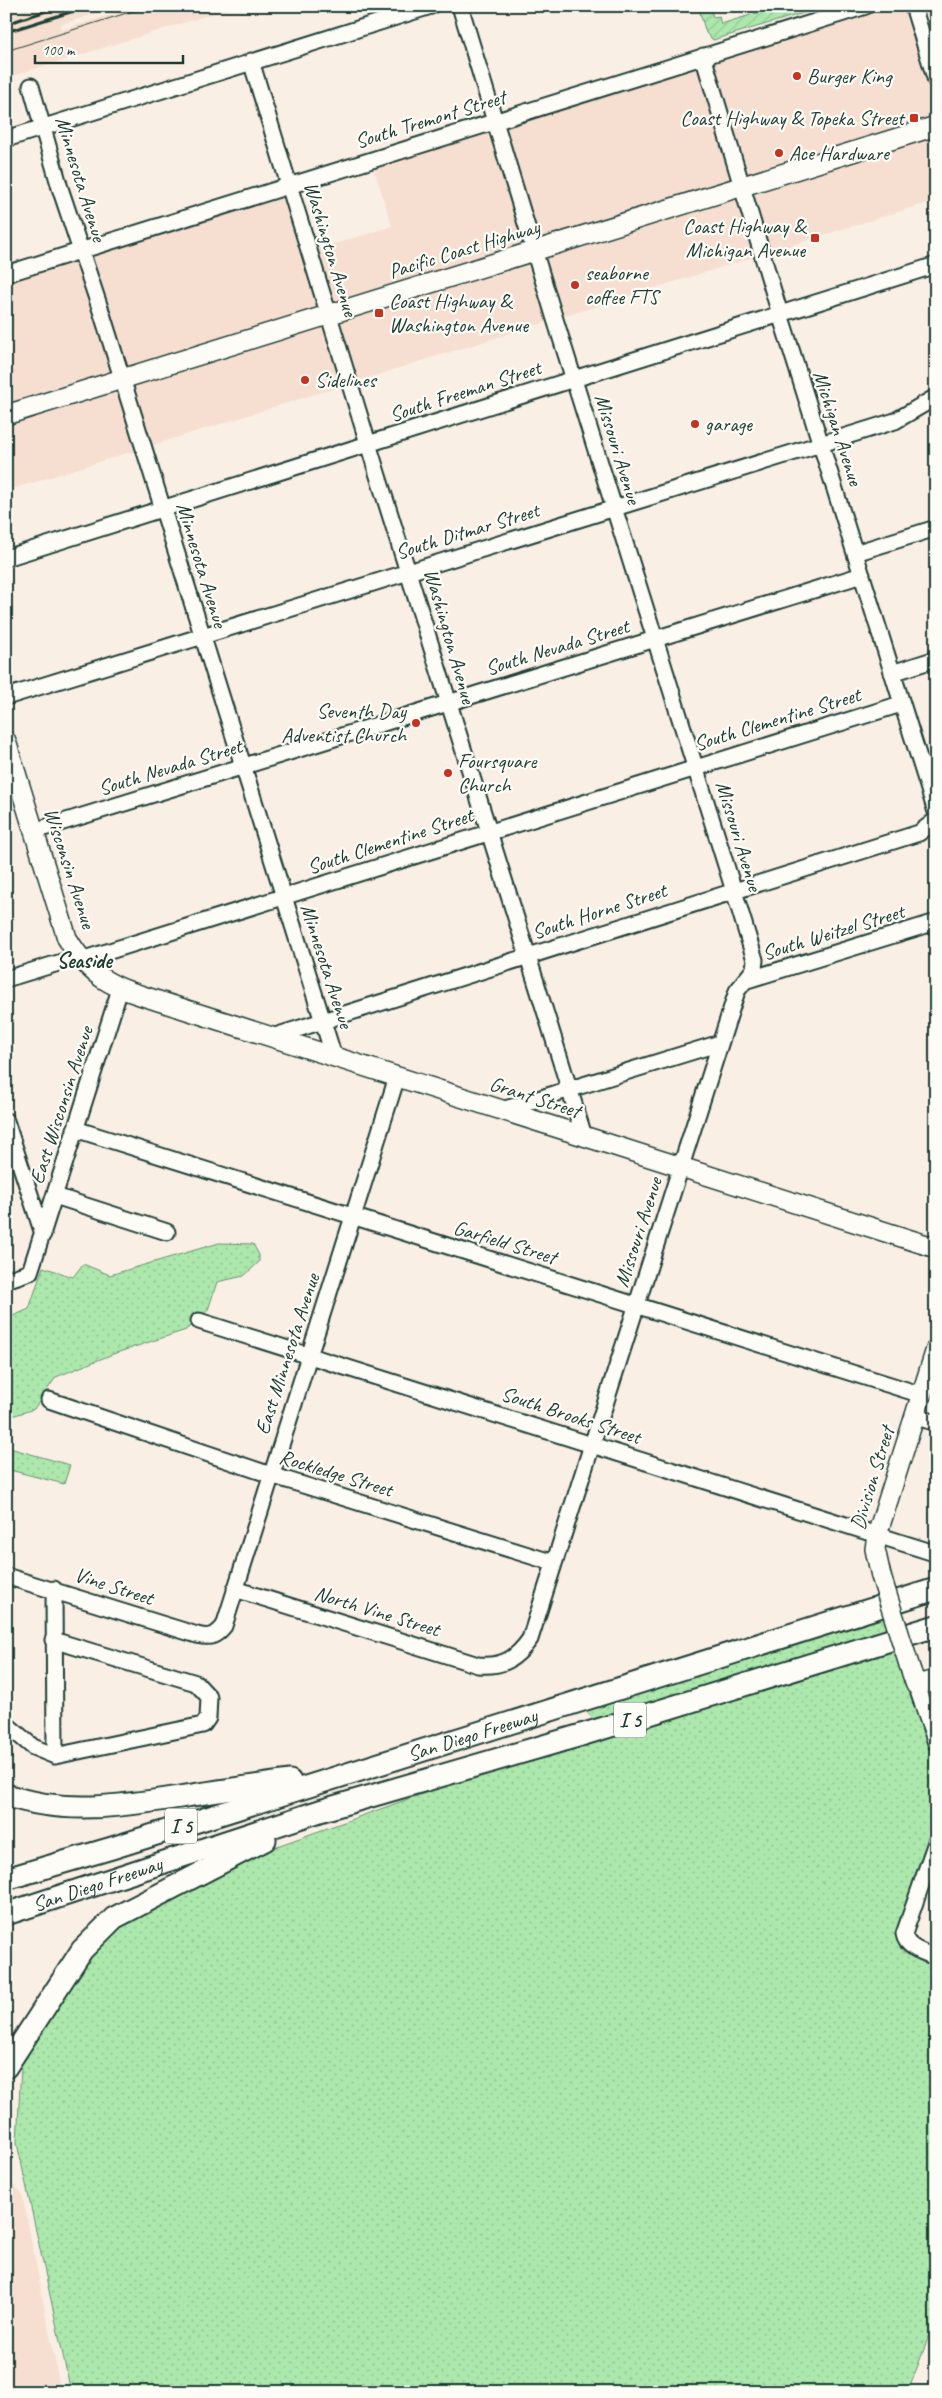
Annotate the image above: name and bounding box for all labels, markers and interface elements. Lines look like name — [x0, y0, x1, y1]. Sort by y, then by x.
scale bar — [35, 32, 182, 64]
text: 100 m — [42, 41, 76, 60]
place label: Burger King — [807, 63, 893, 89]
marker: Burger King — [791, 70, 803, 82]
street label: South Tremont Street — [352, 83, 511, 154]
place label: Coast Highway & Topeka Street — [680, 105, 906, 131]
marker: Coast Highway & Topeka Street — [908, 112, 920, 124]
street label: Minnesota Avenue — [50, 113, 113, 247]
place label: Ace Hardware — [789, 140, 891, 166]
marker: Ace Hardware — [773, 147, 785, 159]
street label: Washington Avenue — [298, 179, 364, 320]
street label: Pacific Coast Highway — [385, 213, 544, 284]
place label: Coast Highway & Michigan Avenue — [683, 213, 807, 263]
marker: Coast Highway & Michigan Avenue — [809, 232, 821, 244]
place label: seaborne coffee FTS — [585, 260, 661, 310]
marker: seaborne coffee FTS — [569, 279, 581, 291]
place label: Coast Highway & Washington Avenue — [389, 288, 529, 338]
marker: Coast Highway & Washington Avenue — [373, 307, 385, 319]
street label: South Freeman Street — [386, 354, 546, 428]
place label: Sidelines — [315, 367, 377, 393]
street label: Michigan Avenue — [807, 367, 869, 490]
marker: Sidelines — [299, 374, 311, 386]
street label: Missouri Avenue — [589, 391, 648, 509]
place label: garage — [705, 411, 753, 437]
marker: garage — [689, 418, 701, 430]
street label: South Ditmar Street — [392, 496, 544, 565]
street label: Minnesota Avenue — [171, 499, 234, 633]
street label: Washington Avenue — [418, 566, 482, 708]
street label: South Nevada Street — [482, 612, 634, 681]
street label: South Clementine Street — [691, 681, 865, 757]
place label: Seventh Day Adventist Church — [281, 698, 408, 748]
marker: Seventh Day Adventist Church — [410, 717, 422, 729]
street label: South Nevada Street — [95, 732, 247, 801]
place label: Foursquare Church — [458, 748, 537, 798]
marker: Foursquare Church — [442, 767, 454, 779]
street label: Missouri Avenue — [710, 778, 769, 896]
street label: South Clementine Street — [304, 801, 478, 880]
street label: Wisconsin Avenue — [38, 805, 102, 933]
street label: South Horne Street — [528, 876, 671, 945]
street label: South Weitzel Street — [759, 897, 909, 966]
street label: Minnesota Avenue — [295, 901, 360, 1033]
district label: Seaside — [56, 947, 114, 975]
street label: East Wisconsin Avenue — [23, 1021, 99, 1187]
street label: Grant Street — [486, 1070, 586, 1125]
street label: Missouri Avenue — [608, 1172, 669, 1290]
street label: Garfield Street — [450, 1214, 562, 1271]
street label: East Minnesota Avenue — [249, 1269, 326, 1438]
street label: South Brooks Street — [498, 1380, 646, 1450]
street label: Division Street — [844, 1420, 901, 1533]
street label: Rockledge Street — [276, 1443, 398, 1503]
street label: Vine Street — [72, 1561, 158, 1611]
street label: North Vine Street — [311, 1580, 445, 1643]
street label: San Diego Freeway — [404, 1702, 542, 1767]
road number: I 5 — [614, 1702, 646, 1738]
road number: I 5 — [165, 1808, 197, 1844]
street label: San Diego Freeway — [29, 1850, 167, 1917]

